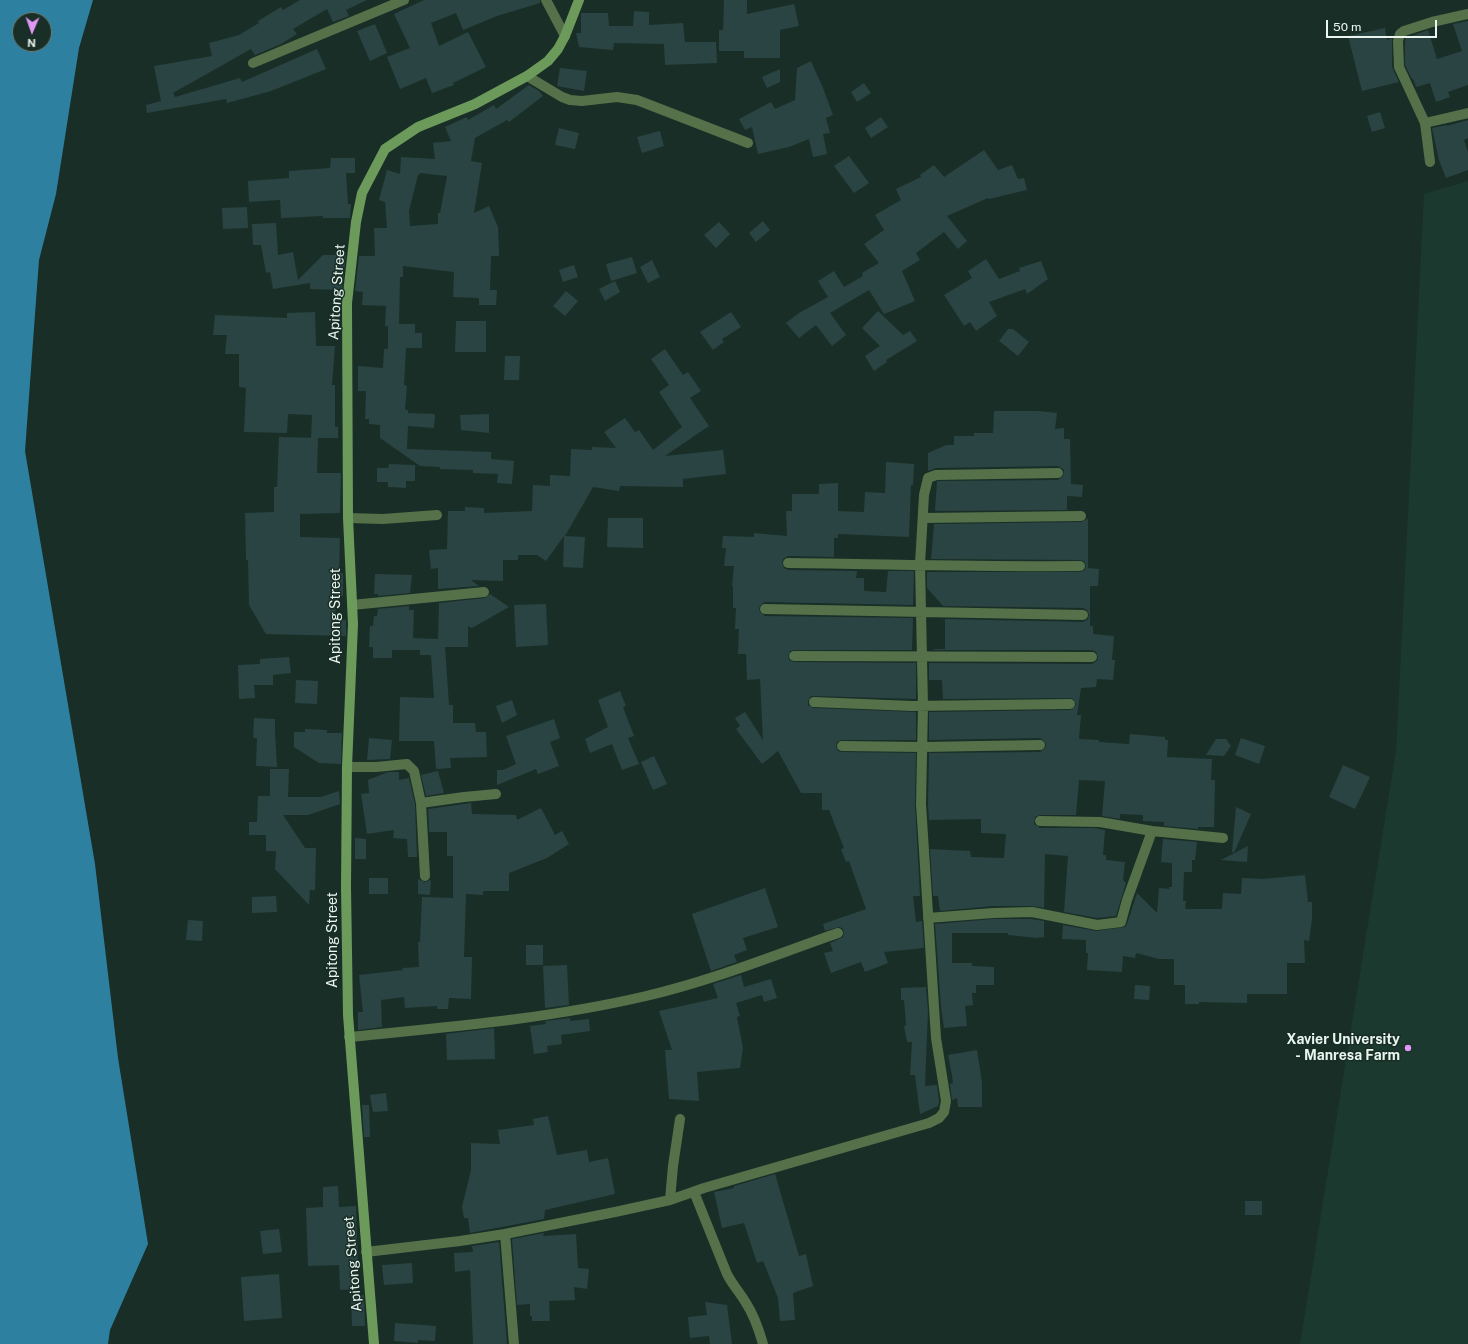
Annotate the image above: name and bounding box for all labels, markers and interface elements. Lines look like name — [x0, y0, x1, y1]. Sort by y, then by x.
north arrow — [12, 12, 52, 52]
scale bar — [1328, 12, 1439, 38]
text: 50 m — [1333, 20, 1361, 34]
text: N — [27, 37, 36, 49]
street label: Apitong Street — [325, 244, 349, 340]
street label: Apitong Street — [328, 568, 344, 664]
street label: Apitong Street — [325, 892, 341, 988]
place label: Xavier University - Manresa Farm — [1286, 1032, 1400, 1064]
marker: Xavier University - Manresa Farm — [1403, 1043, 1413, 1053]
street label: Apitong Street — [340, 1215, 366, 1313]

